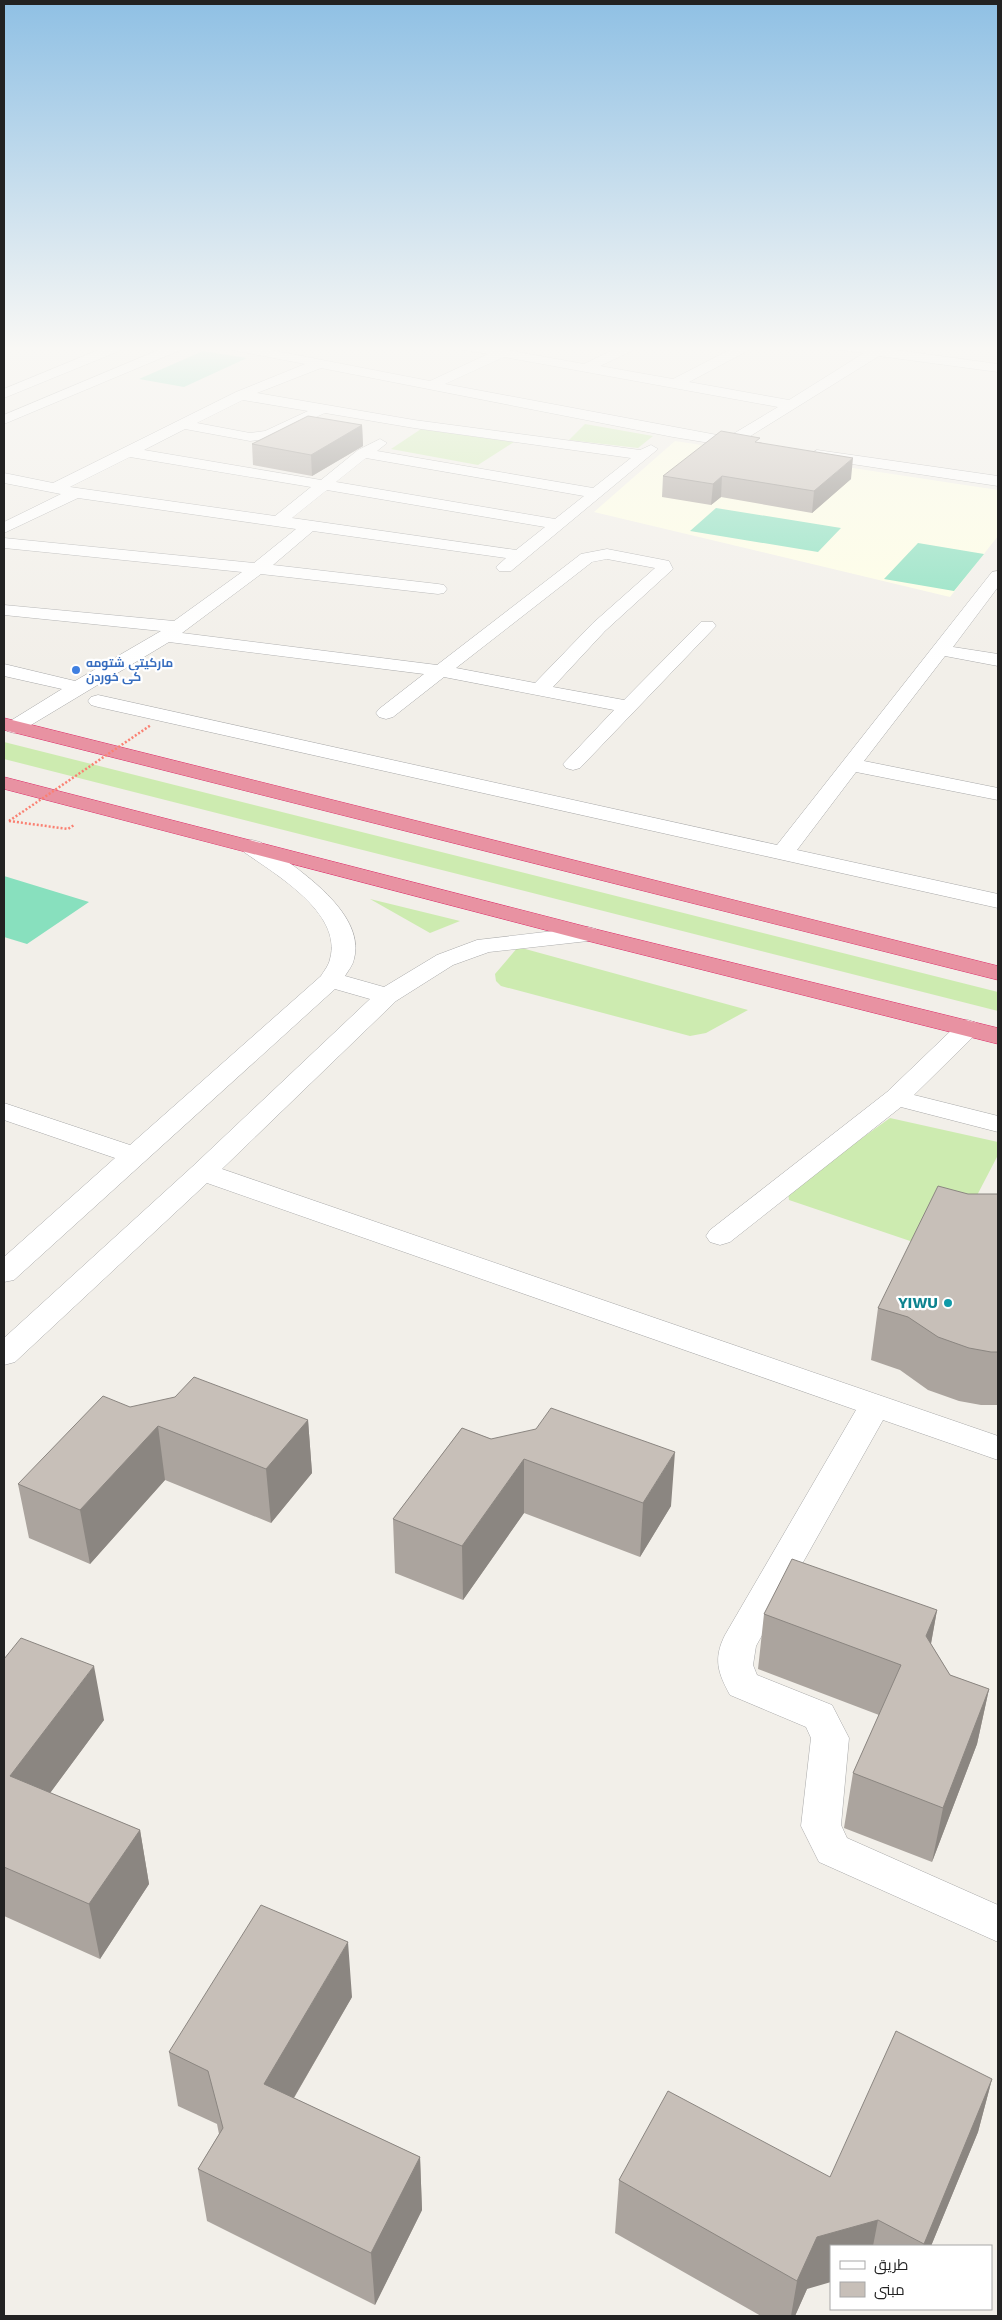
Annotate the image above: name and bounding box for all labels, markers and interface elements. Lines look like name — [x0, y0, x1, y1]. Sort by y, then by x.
place label: مارکیتی شتومه کی خوردن — [86, 656, 173, 685]
marker: مارکیتی شتومه کی خوردن — [70, 664, 82, 676]
place label: YIWU — [898, 1294, 938, 1312]
marker: YIWU — [942, 1297, 954, 1309]
legend — [830, 2245, 992, 2310]
text: طريق — [874, 2256, 908, 2275]
text: مبنى — [874, 2281, 905, 2300]

